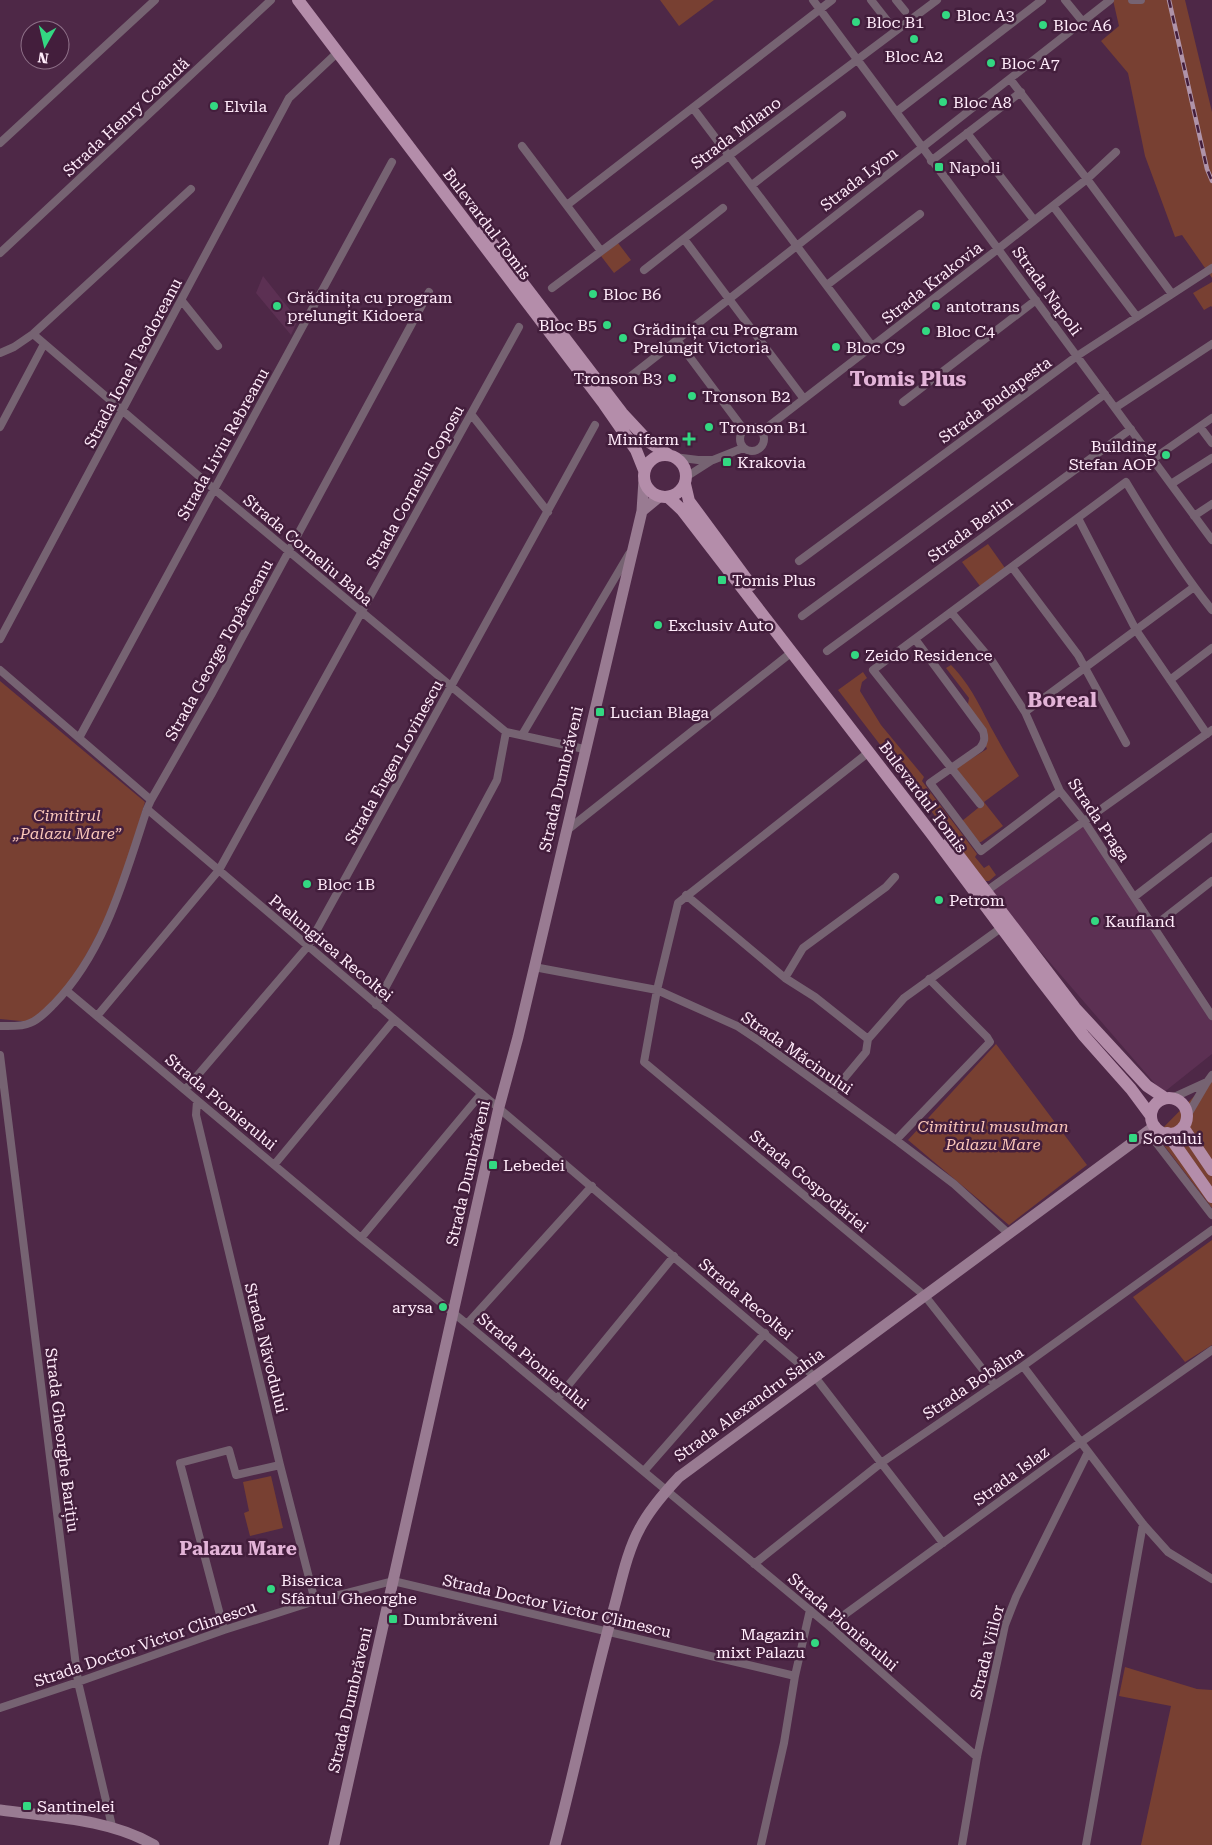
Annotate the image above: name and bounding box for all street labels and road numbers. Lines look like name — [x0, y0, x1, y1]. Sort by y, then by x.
street label: Strada Henry Coandă — [59, 53, 193, 180]
street label: Strada Milano — [687, 93, 785, 173]
street label: Strada Lyon — [817, 143, 901, 215]
street label: Bulevardul Tomis — [439, 165, 535, 284]
street label: Strada Krakovia — [878, 238, 986, 328]
street label: Strada Napoli — [1008, 243, 1086, 339]
street label: Strada Ionel Teodoreanu — [80, 275, 186, 451]
street label: Strada Budapesta — [935, 353, 1055, 447]
street label: Strada Liviu Rebreanu — [173, 365, 273, 523]
street label: Strada Corneliu Coposu — [362, 402, 468, 572]
street label: Strada Corneliu Baba — [240, 490, 377, 610]
street label: Strada Berlin — [924, 492, 1016, 566]
street label: Strada George Topârceanu — [161, 556, 277, 744]
street label: Strada Eugen Lovinescu — [341, 676, 447, 848]
street label: Strada Dumbrăveni — [535, 704, 587, 854]
street label: Bulevardul Tomis — [875, 738, 971, 857]
street label: Strada Praga — [1064, 775, 1134, 866]
street label: Prelungirea Recoltei — [265, 891, 397, 1005]
street label: Strada Măcinului — [738, 1007, 856, 1099]
street label: Strada Pionierului — [161, 1050, 281, 1154]
street label: Strada Dumbrăveni — [442, 1098, 494, 1248]
street label: Strada Gospodăriei — [746, 1126, 872, 1236]
street label: Strada Recoltei — [695, 1254, 797, 1344]
street label: Strada Năvodului — [241, 1281, 291, 1415]
street label: Strada Pionierului — [473, 1309, 593, 1413]
street label: Strada Bobâlna — [919, 1342, 1027, 1424]
street label: Strada Alexandru Sahia — [670, 1344, 828, 1466]
street label: Strada Gheorghe Barițiu — [40, 1347, 83, 1533]
street label: Strada Islaz — [970, 1442, 1053, 1510]
street label: Strada Pionierului — [784, 1569, 902, 1675]
street label: Strada Doctor Victor Climescu — [441, 1570, 673, 1642]
street label: Strada Doctor Victor Climescu — [31, 1597, 259, 1691]
street label: Strada Viilor — [966, 1602, 1008, 1701]
street label: Strada Dumbrăveni — [324, 1625, 376, 1775]

